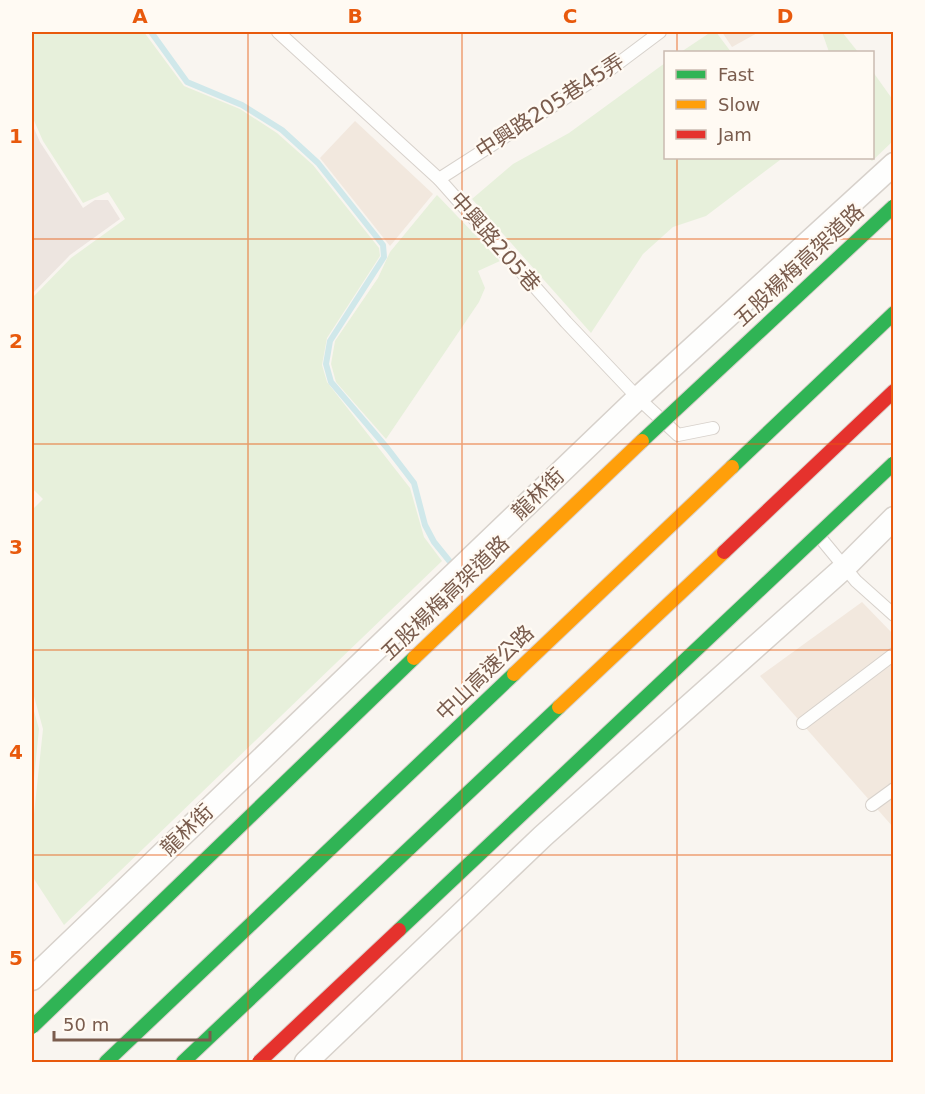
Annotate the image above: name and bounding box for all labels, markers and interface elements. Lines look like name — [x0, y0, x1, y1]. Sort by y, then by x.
text: A — [132, 4, 148, 28]
text: B — [347, 4, 363, 28]
text: C — [563, 4, 577, 28]
text: D — [777, 4, 793, 28]
street label: 中興路205巷45弄 — [471, 49, 629, 163]
legend — [664, 51, 874, 159]
text: Fast — [718, 64, 754, 85]
text: Slow — [718, 94, 760, 115]
text: 1 — [9, 124, 23, 148]
text: Jam — [717, 124, 752, 145]
street label: 中興路205巷 — [445, 187, 545, 297]
street label: 五股楊梅高架道路 — [729, 199, 869, 331]
text: 2 — [9, 329, 23, 353]
street label: 龍林街 — [507, 463, 569, 525]
street label: 五股楊梅高架道路 — [376, 531, 514, 665]
text: 3 — [9, 535, 23, 559]
street label: 中山高速公路 — [431, 621, 539, 725]
text: 4 — [9, 740, 23, 764]
street label: 龍林街 — [156, 799, 218, 861]
text: 5 — [9, 946, 23, 970]
scale bar — [54, 1004, 210, 1042]
text: 50 m — [63, 1014, 109, 1035]

